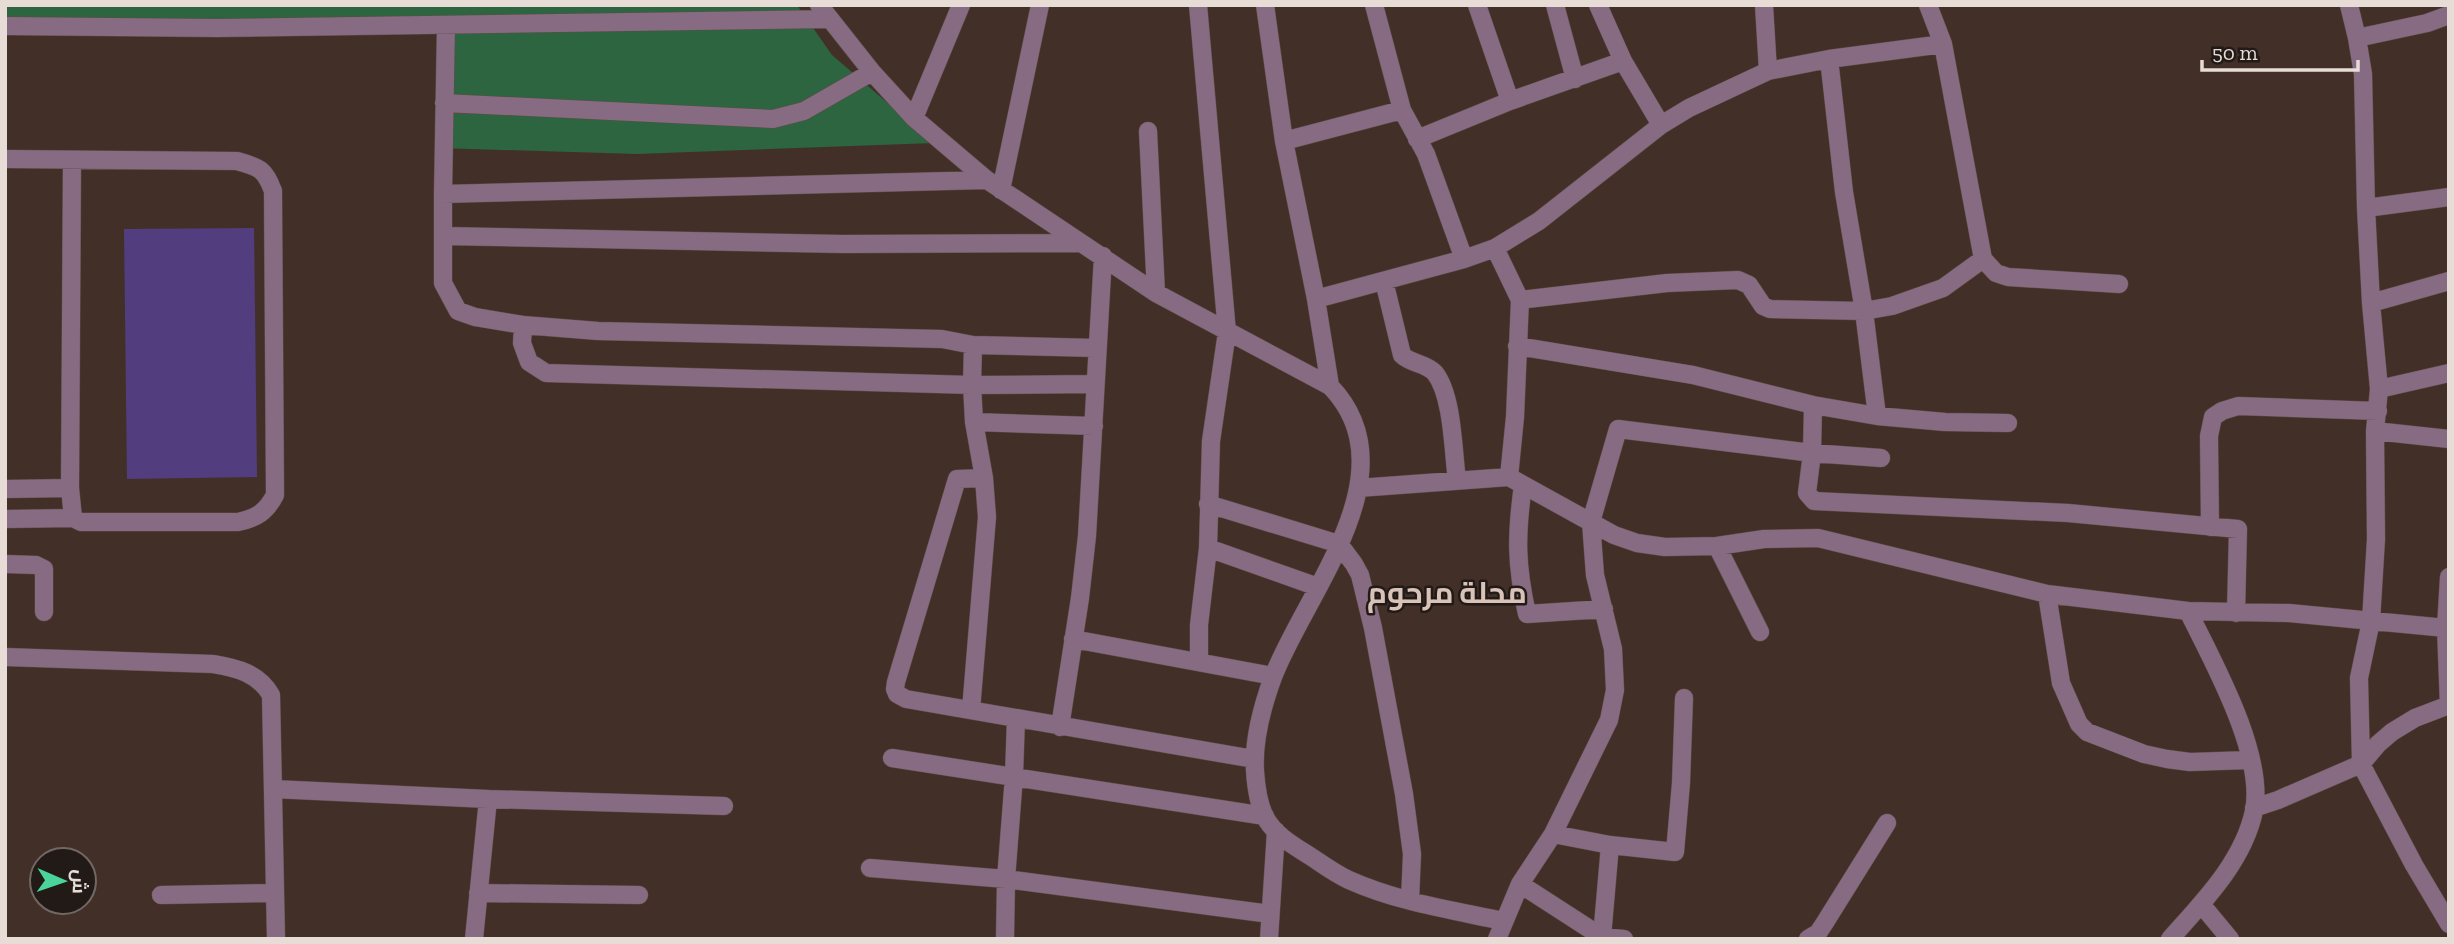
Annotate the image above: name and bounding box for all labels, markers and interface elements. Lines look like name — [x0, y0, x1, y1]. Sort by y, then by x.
scale bar — [2202, 28, 2358, 72]
text: 50 m — [2212, 40, 2258, 65]
district label: محلة مرحوم — [1367, 575, 1527, 613]
north arrow — [28, 846, 98, 916]
text: ش — [68, 869, 91, 894]

